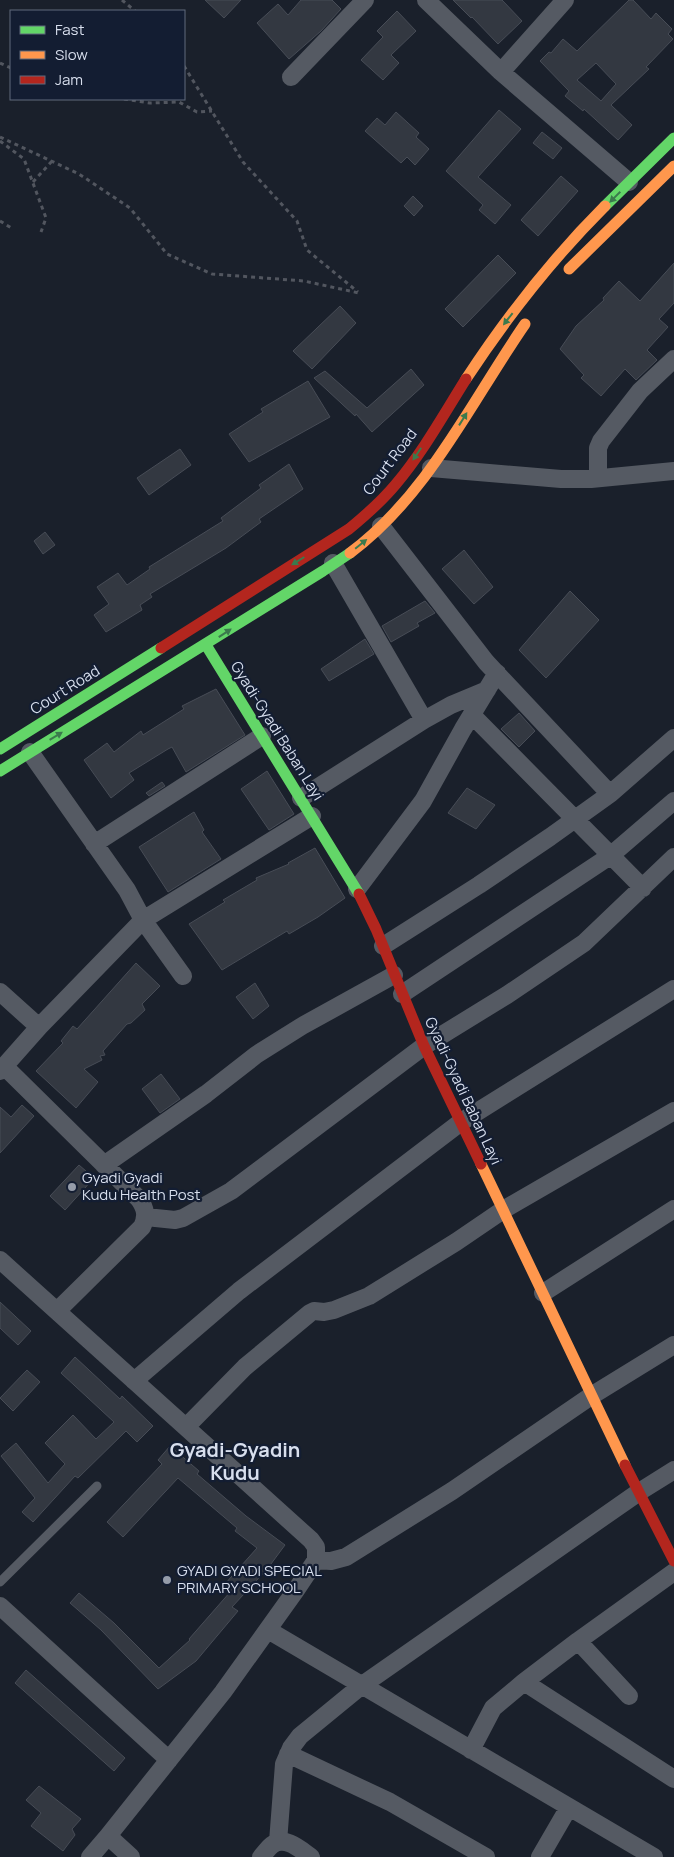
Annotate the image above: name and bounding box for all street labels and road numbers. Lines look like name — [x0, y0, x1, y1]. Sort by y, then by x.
street label: Court Road — [358, 424, 422, 499]
street label: Gyadi-Gyadi Baban Layi — [226, 657, 329, 804]
street label: Court Road — [26, 660, 104, 719]
street label: Gyadi-Gyadi Baban Layi — [420, 1014, 507, 1168]

